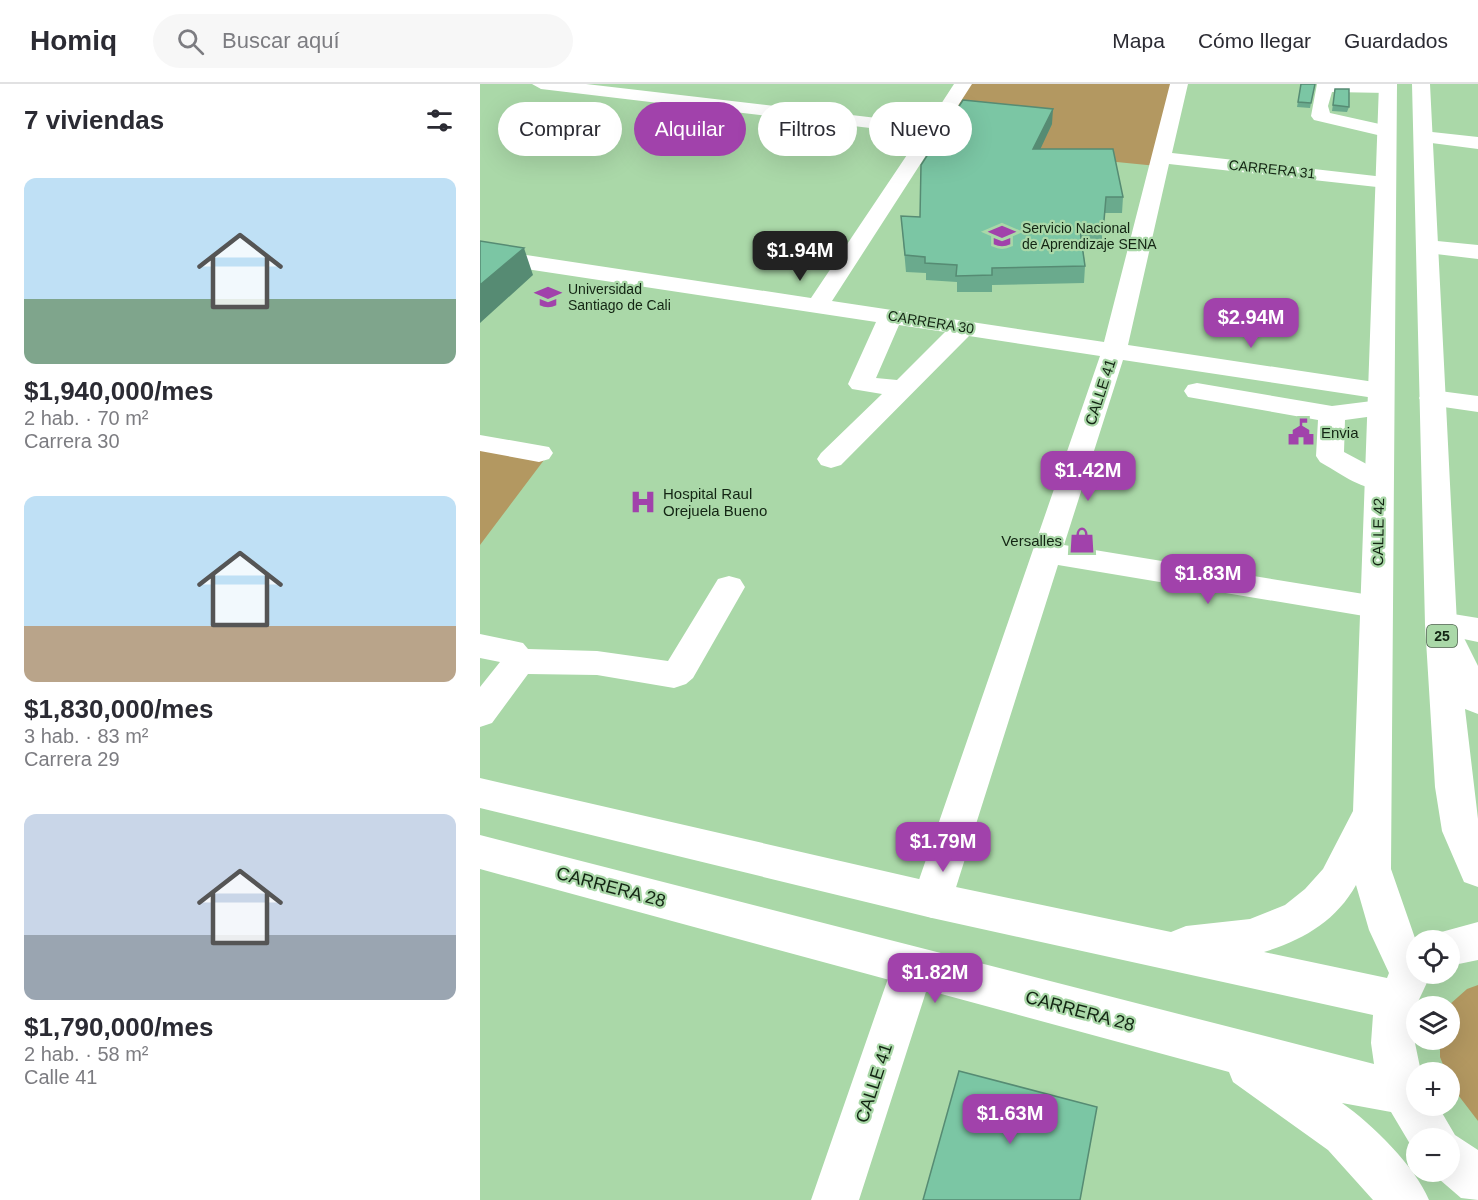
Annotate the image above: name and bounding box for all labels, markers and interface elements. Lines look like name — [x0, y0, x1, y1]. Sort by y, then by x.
search box — [153, 14, 573, 68]
text: Homiq — [30, 25, 117, 56]
icon: search — [174, 25, 207, 58]
text: Buscar aquí — [222, 28, 340, 53]
text: Mapa — [1112, 29, 1165, 52]
text: Cómo llegar — [1198, 29, 1311, 52]
text: Guardados — [1344, 29, 1448, 52]
chip: Comprar — [498, 102, 622, 156]
chip: Alquilar — [634, 102, 746, 156]
chip: Filtros — [758, 102, 857, 156]
chip: Nuevo — [869, 102, 972, 156]
icon: filters — [423, 104, 456, 137]
text: 7 viviendas — [24, 105, 164, 135]
street label: CARRERA 31 — [1228, 156, 1316, 182]
icon: home — [186, 217, 294, 325]
place label: Servicio Nacional de Aprendizaje SENA — [1022, 220, 1157, 252]
school or university icon: Servicio Nacional de Aprendizaje SENA — [987, 221, 1017, 251]
pin: $1.94M — [751, 231, 849, 282]
text: $1.94M — [767, 239, 833, 261]
place label: Universidad Santiago de Cali — [568, 281, 671, 313]
school or university icon: Universidad Santiago de Cali — [533, 282, 563, 312]
pin: $2.94M — [1202, 298, 1300, 349]
text: $2.94M — [1218, 306, 1284, 328]
street label: CARRERA 30 — [887, 307, 975, 337]
street label: CALLE 41 — [1081, 357, 1119, 427]
text: $1,940,000/mes — [24, 376, 213, 406]
text: 2 hab. · 70 m² — [24, 407, 149, 429]
public building icon: Envia — [1286, 417, 1316, 447]
place label: Envia — [1321, 424, 1359, 441]
text: Carrera 30 — [24, 430, 120, 452]
pin: $1.42M — [1039, 451, 1137, 502]
text: $1.42M — [1055, 459, 1121, 481]
place label: Hospital Raul Orejuela Bueno — [663, 485, 767, 519]
hospital icon: Hospital Raul Orejuela Bueno — [628, 487, 658, 517]
street label: CALLE 42 — [1369, 498, 1387, 566]
shop icon: Versalles — [1067, 525, 1097, 555]
place label: Versalles — [1001, 532, 1062, 549]
icon: home — [186, 535, 294, 643]
pin: $1.83M — [1159, 554, 1257, 605]
text: $1.83M — [1175, 562, 1241, 584]
road number: 25 — [1427, 625, 1457, 647]
text: $1,830,000/mes — [24, 694, 213, 724]
text: 3 hab. · 83 m² — [24, 725, 149, 747]
text: Carrera 29 — [24, 748, 120, 770]
pin: $1.79M — [894, 822, 992, 873]
text: $1.79M — [910, 830, 976, 852]
icon: home — [186, 853, 294, 961]
street label: CARRERA 28 — [554, 863, 668, 911]
map controls — [1406, 930, 1460, 1182]
button: locate — [1406, 930, 1460, 984]
pin: $1.82M — [886, 953, 984, 1004]
text: $1.82M — [902, 961, 968, 983]
street label: CARRERA 28 — [1023, 987, 1137, 1035]
button: layers — [1406, 996, 1460, 1050]
text: $1,790,000/mes — [24, 1012, 213, 1042]
street label: CALLE 41 — [852, 1041, 896, 1125]
text: 2 hab. · 58 m² — [24, 1043, 149, 1065]
button: + — [1406, 1062, 1460, 1116]
text: Calle 41 — [24, 1066, 97, 1088]
pin: $1.63M — [961, 1094, 1059, 1145]
text: $1.63M — [977, 1102, 1043, 1124]
button: − — [1406, 1128, 1460, 1182]

